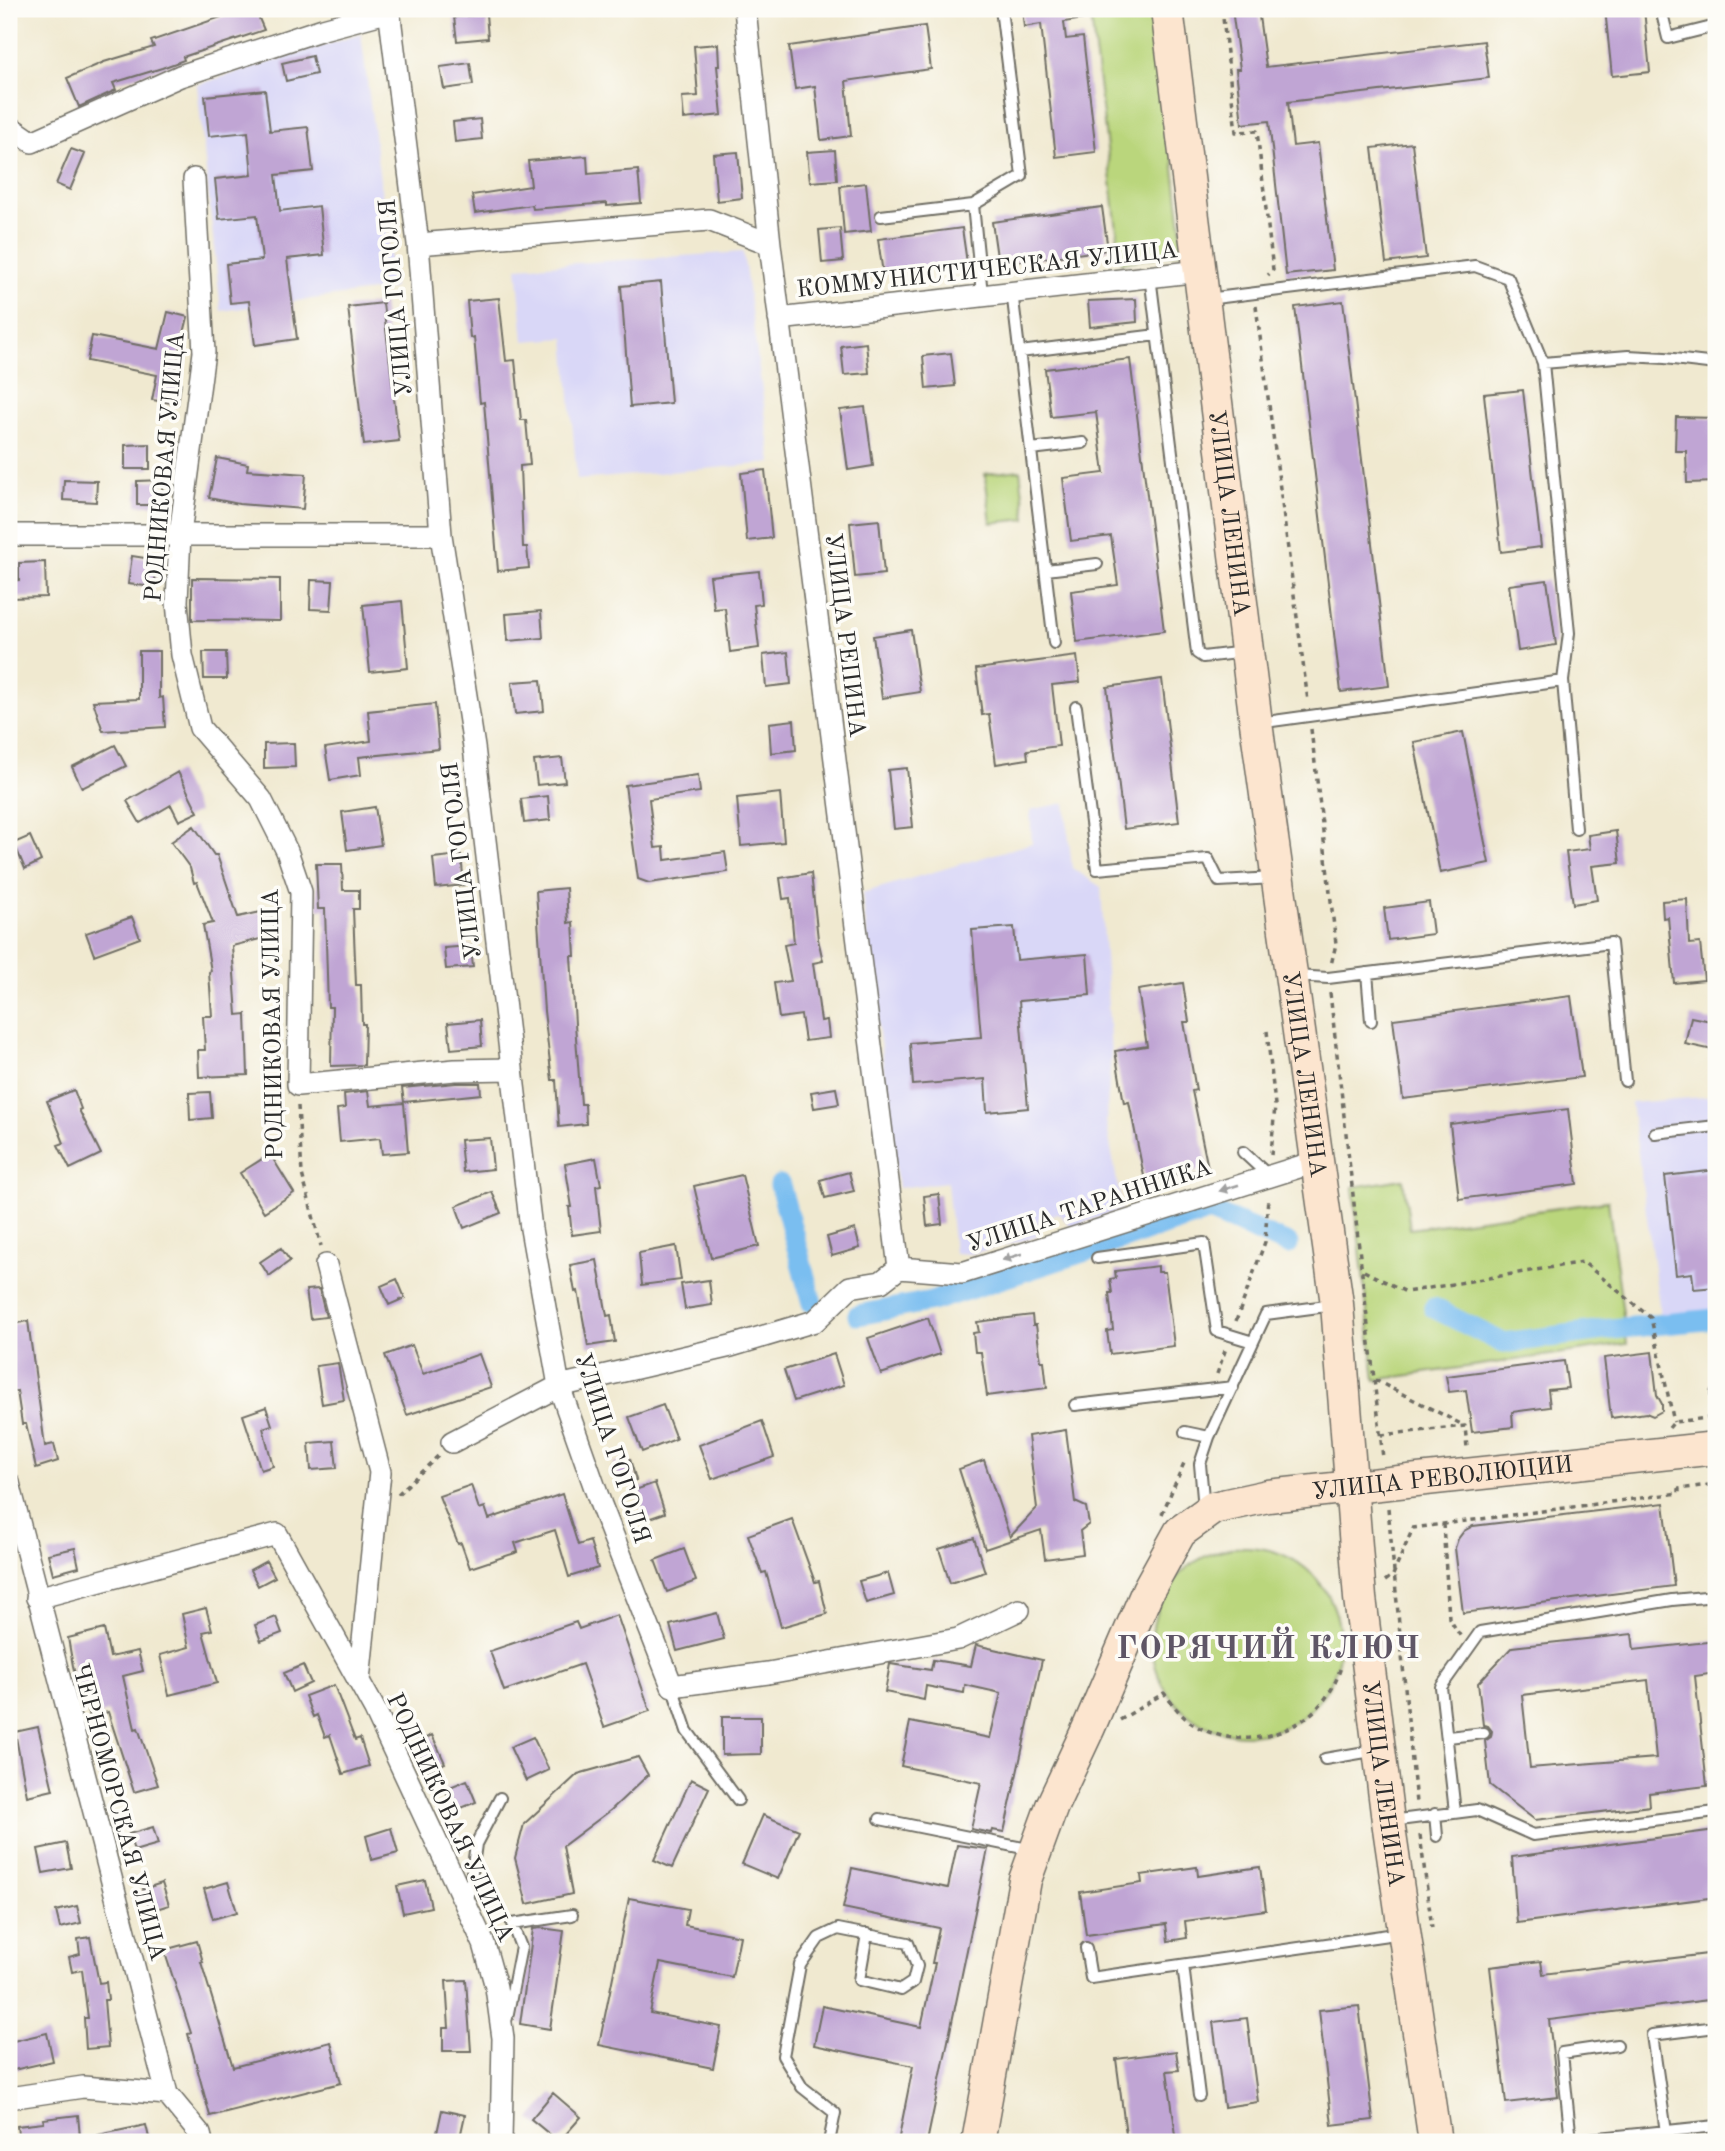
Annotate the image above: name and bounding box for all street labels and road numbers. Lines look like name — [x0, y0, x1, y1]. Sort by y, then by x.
street label: УЛИЦА ГОГОЛЯ — [376, 198, 418, 398]
street label: КОММУНИСТИЧЕСКАЯ УЛИЦА — [795, 239, 1179, 303]
street label: РОДНИКОВАЯ УЛИЦА — [142, 331, 190, 603]
street label: УЛИЦА ЛЕНИНА — [1203, 409, 1253, 618]
street label: УЛИЦА РЕПИНА — [820, 532, 868, 739]
street label: УЛИЦА ГОГОЛЯ — [439, 761, 487, 961]
street label: РОДНИКОВАЯ УЛИЦА — [260, 888, 288, 1160]
street label: УЛИЦА ЛЕНИНА — [1277, 970, 1329, 1179]
street label: УЛИЦА ТАРАННИКА — [964, 1156, 1215, 1258]
street label: УЛИЦА ГОГОЛЯ — [569, 1350, 653, 1547]
street label: УЛИЦА РЕВОЛЮЦИИ — [1311, 1453, 1574, 1505]
street label: ЧЕРНОМОРСКАЯ УЛИЦА — [67, 1661, 169, 1964]
street label: УЛИЦА ЛЕНИНА — [1356, 1679, 1407, 1888]
street label: РОДНИКОВАЯ УЛИЦА — [381, 1690, 517, 1946]

